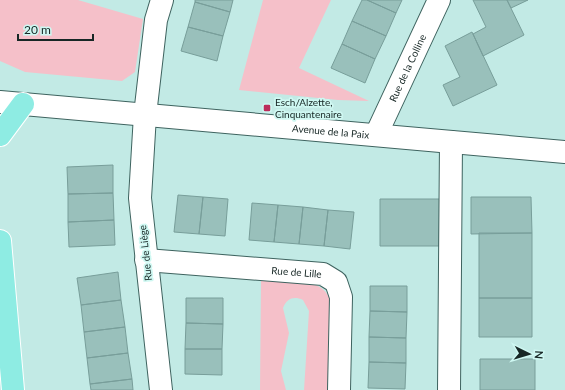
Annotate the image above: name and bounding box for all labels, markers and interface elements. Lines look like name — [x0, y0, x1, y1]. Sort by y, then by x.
scale bar — [18, 16, 93, 42]
text: 20 m — [24, 22, 51, 37]
street label: Rue de la Colline — [386, 32, 428, 104]
place label: Esch/Alzette, Cinquantenaire — [275, 96, 342, 120]
marker: Esch/Alzette, Cinquantenaire — [262, 103, 272, 113]
street label: Avenue de la Paix — [292, 122, 370, 141]
street label: Rue de Liège — [136, 224, 154, 282]
street label: Rue de Lille — [271, 264, 322, 280]
north arrow — [509, 334, 549, 374]
text: N — [533, 350, 546, 360]

